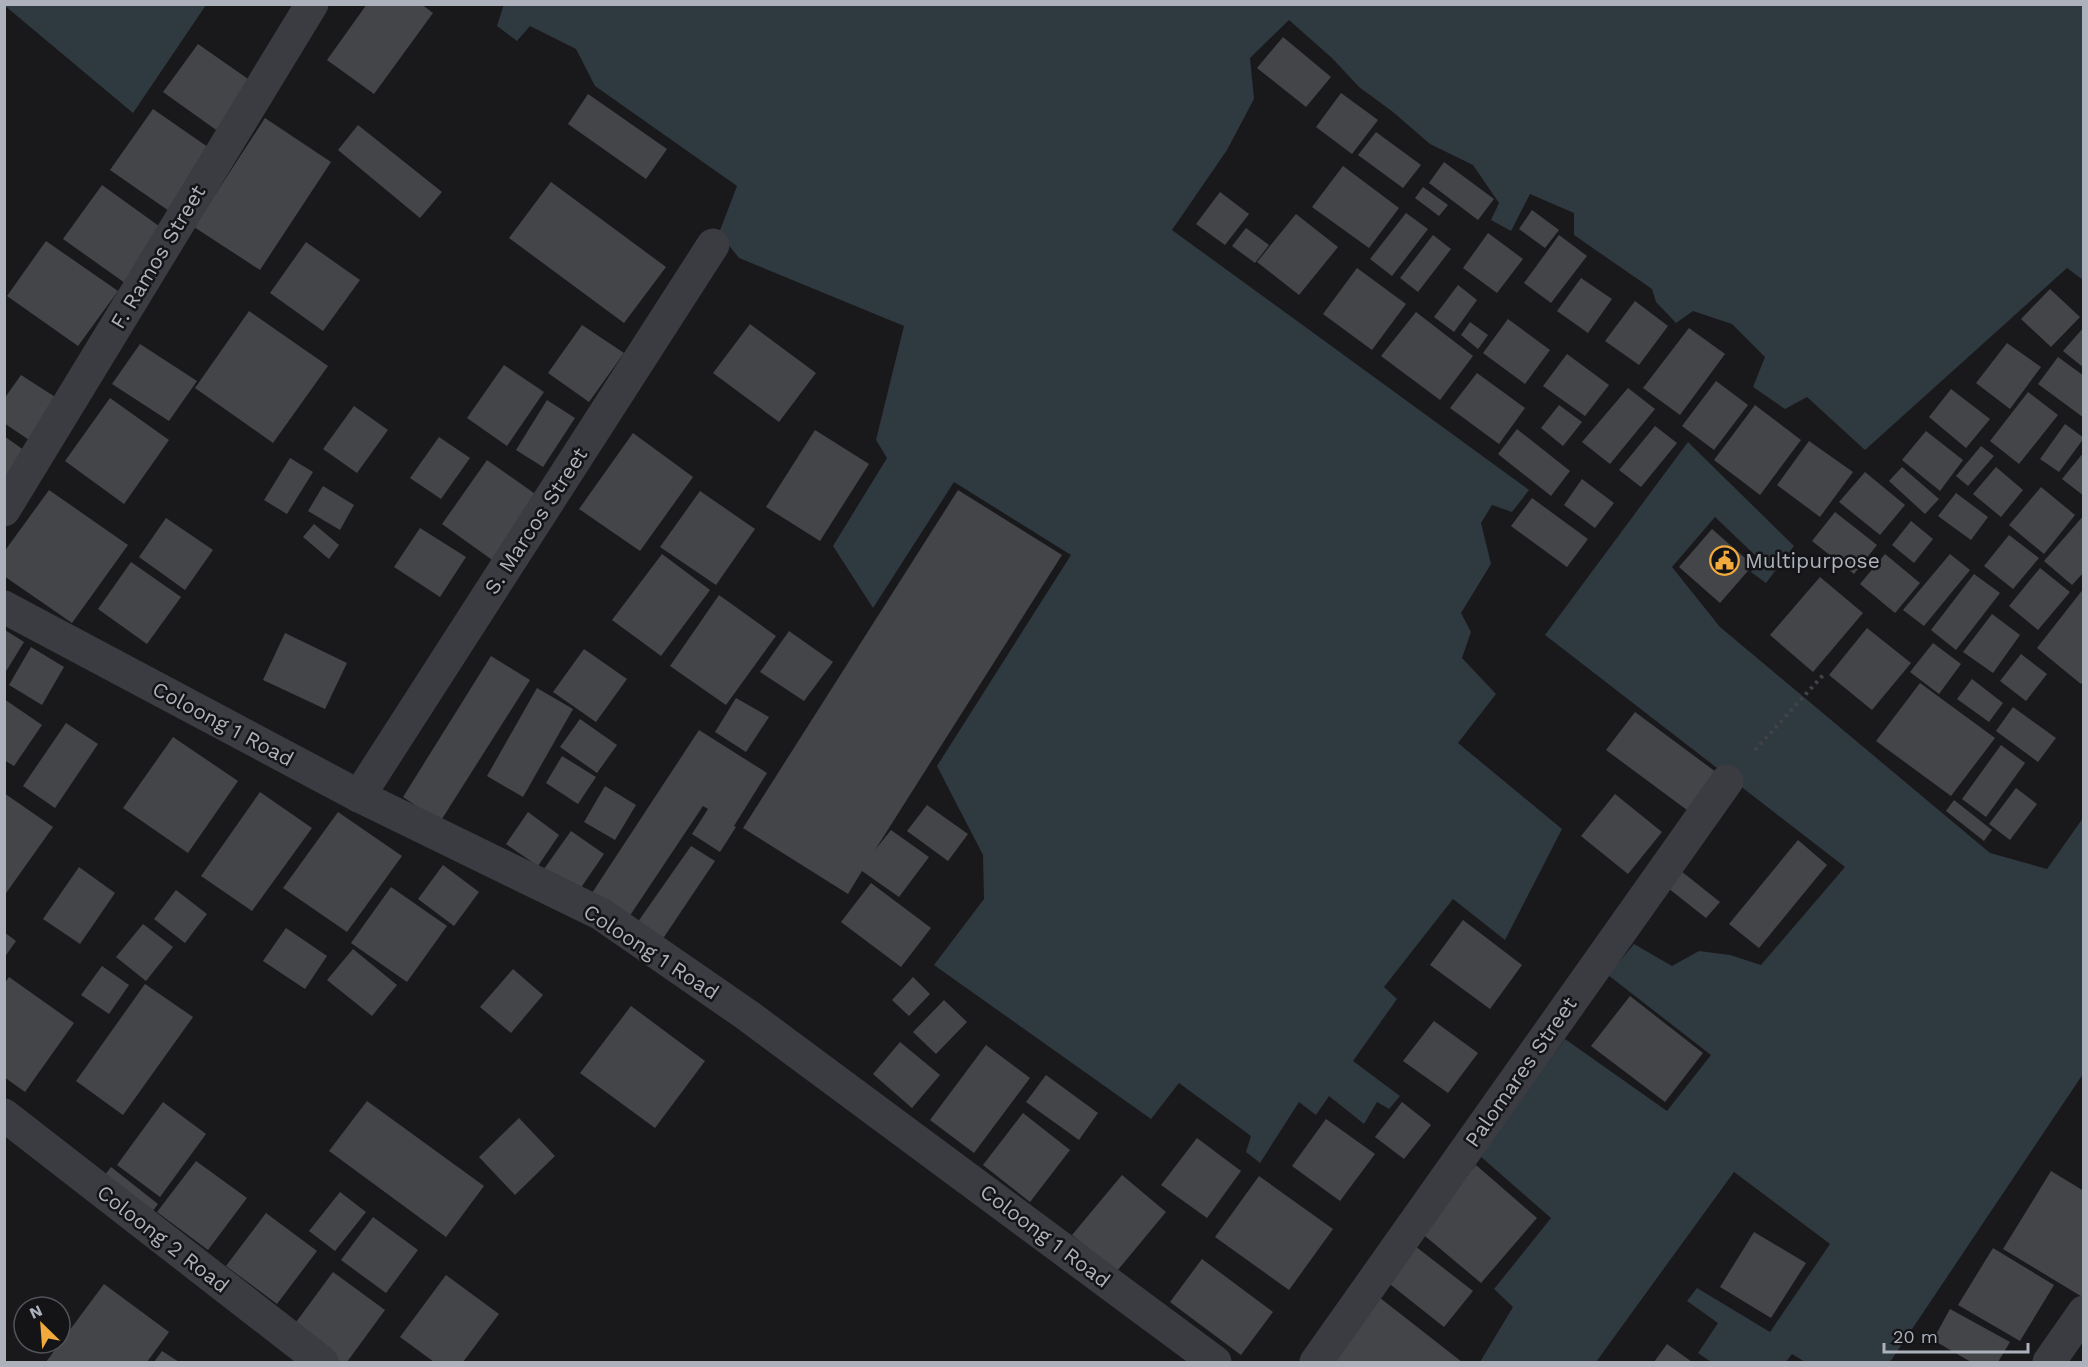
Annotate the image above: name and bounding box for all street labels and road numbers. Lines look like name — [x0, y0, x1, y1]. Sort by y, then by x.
street label: F. Ramos Street — [105, 180, 210, 333]
street label: S. Marcos Street — [479, 442, 592, 599]
street label: Coloong 1 Road — [148, 676, 298, 771]
street label: Coloong 1 Road — [579, 899, 724, 1005]
street label: Palomares Street — [1459, 992, 1582, 1152]
street label: Coloong 2 Road — [92, 1179, 234, 1298]
street label: Coloong 1 Road — [975, 1179, 1115, 1293]

